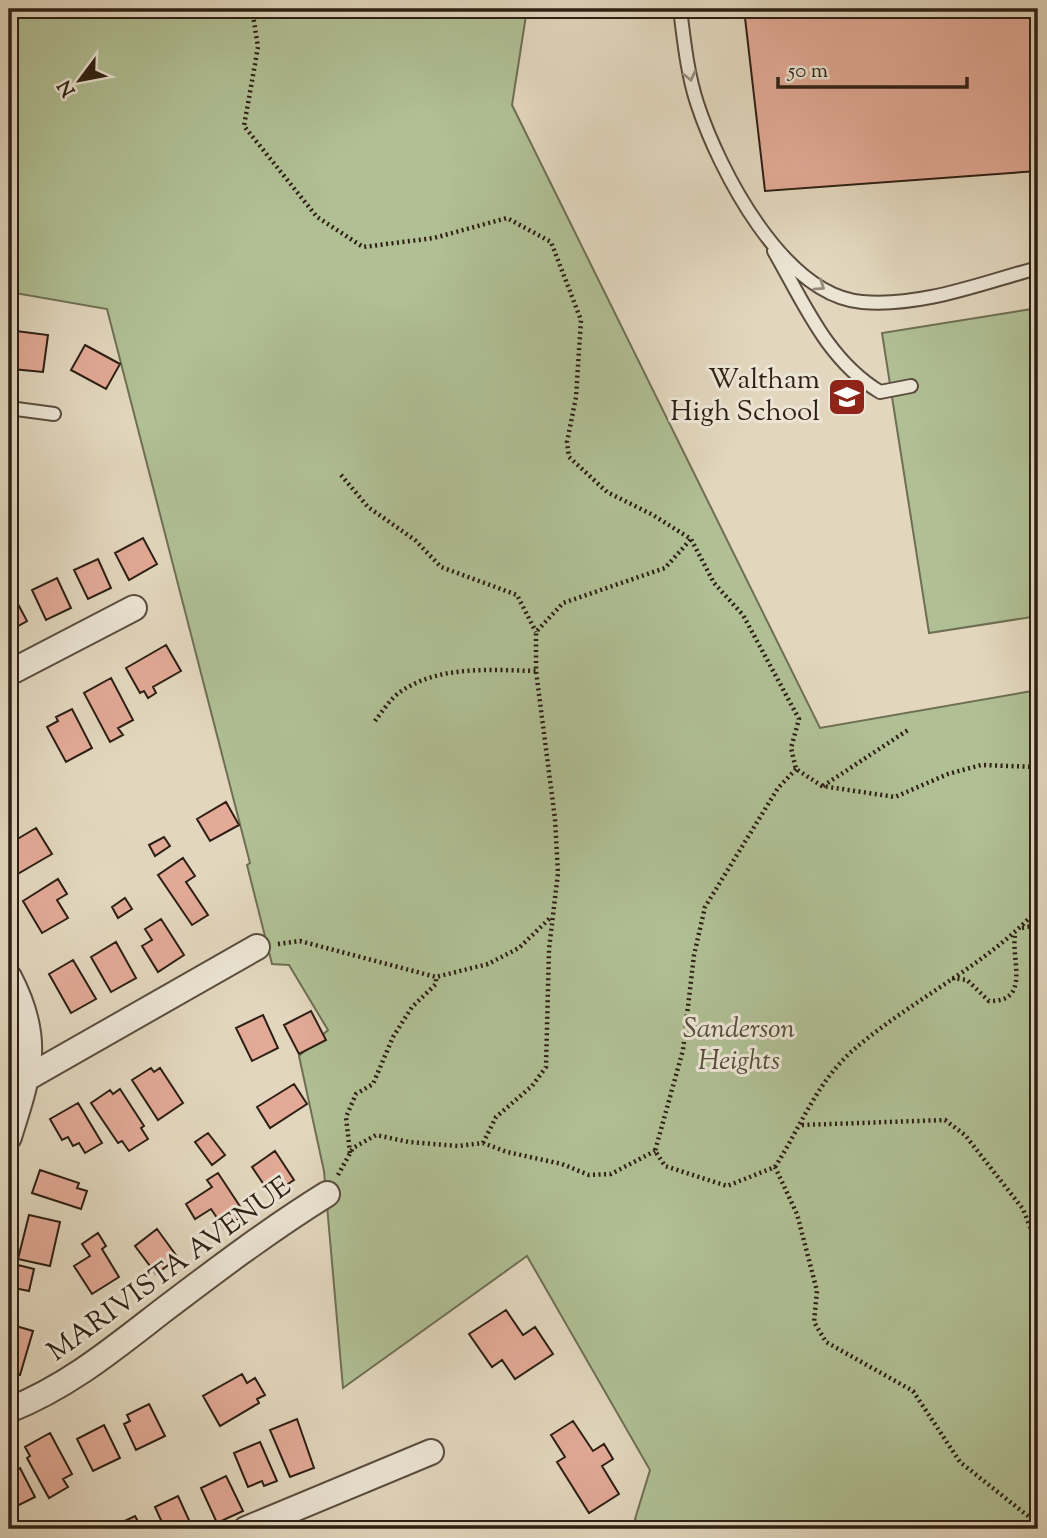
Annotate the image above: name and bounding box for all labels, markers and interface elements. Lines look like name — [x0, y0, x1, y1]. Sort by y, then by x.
north arrow — [46, 46, 116, 116]
scale bar — [778, 46, 967, 90]
text: 50 m — [787, 57, 828, 87]
one-way arrow — [682, 70, 697, 82]
text: N — [52, 74, 83, 101]
one-way arrow — [812, 277, 825, 290]
place label: Waltham High School — [670, 361, 820, 433]
school or university icon: Waltham High School — [826, 376, 868, 418]
park label: Sanderson Heights — [683, 1010, 795, 1082]
street label: MARIVISTA AVENUE — [40, 1168, 300, 1372]

